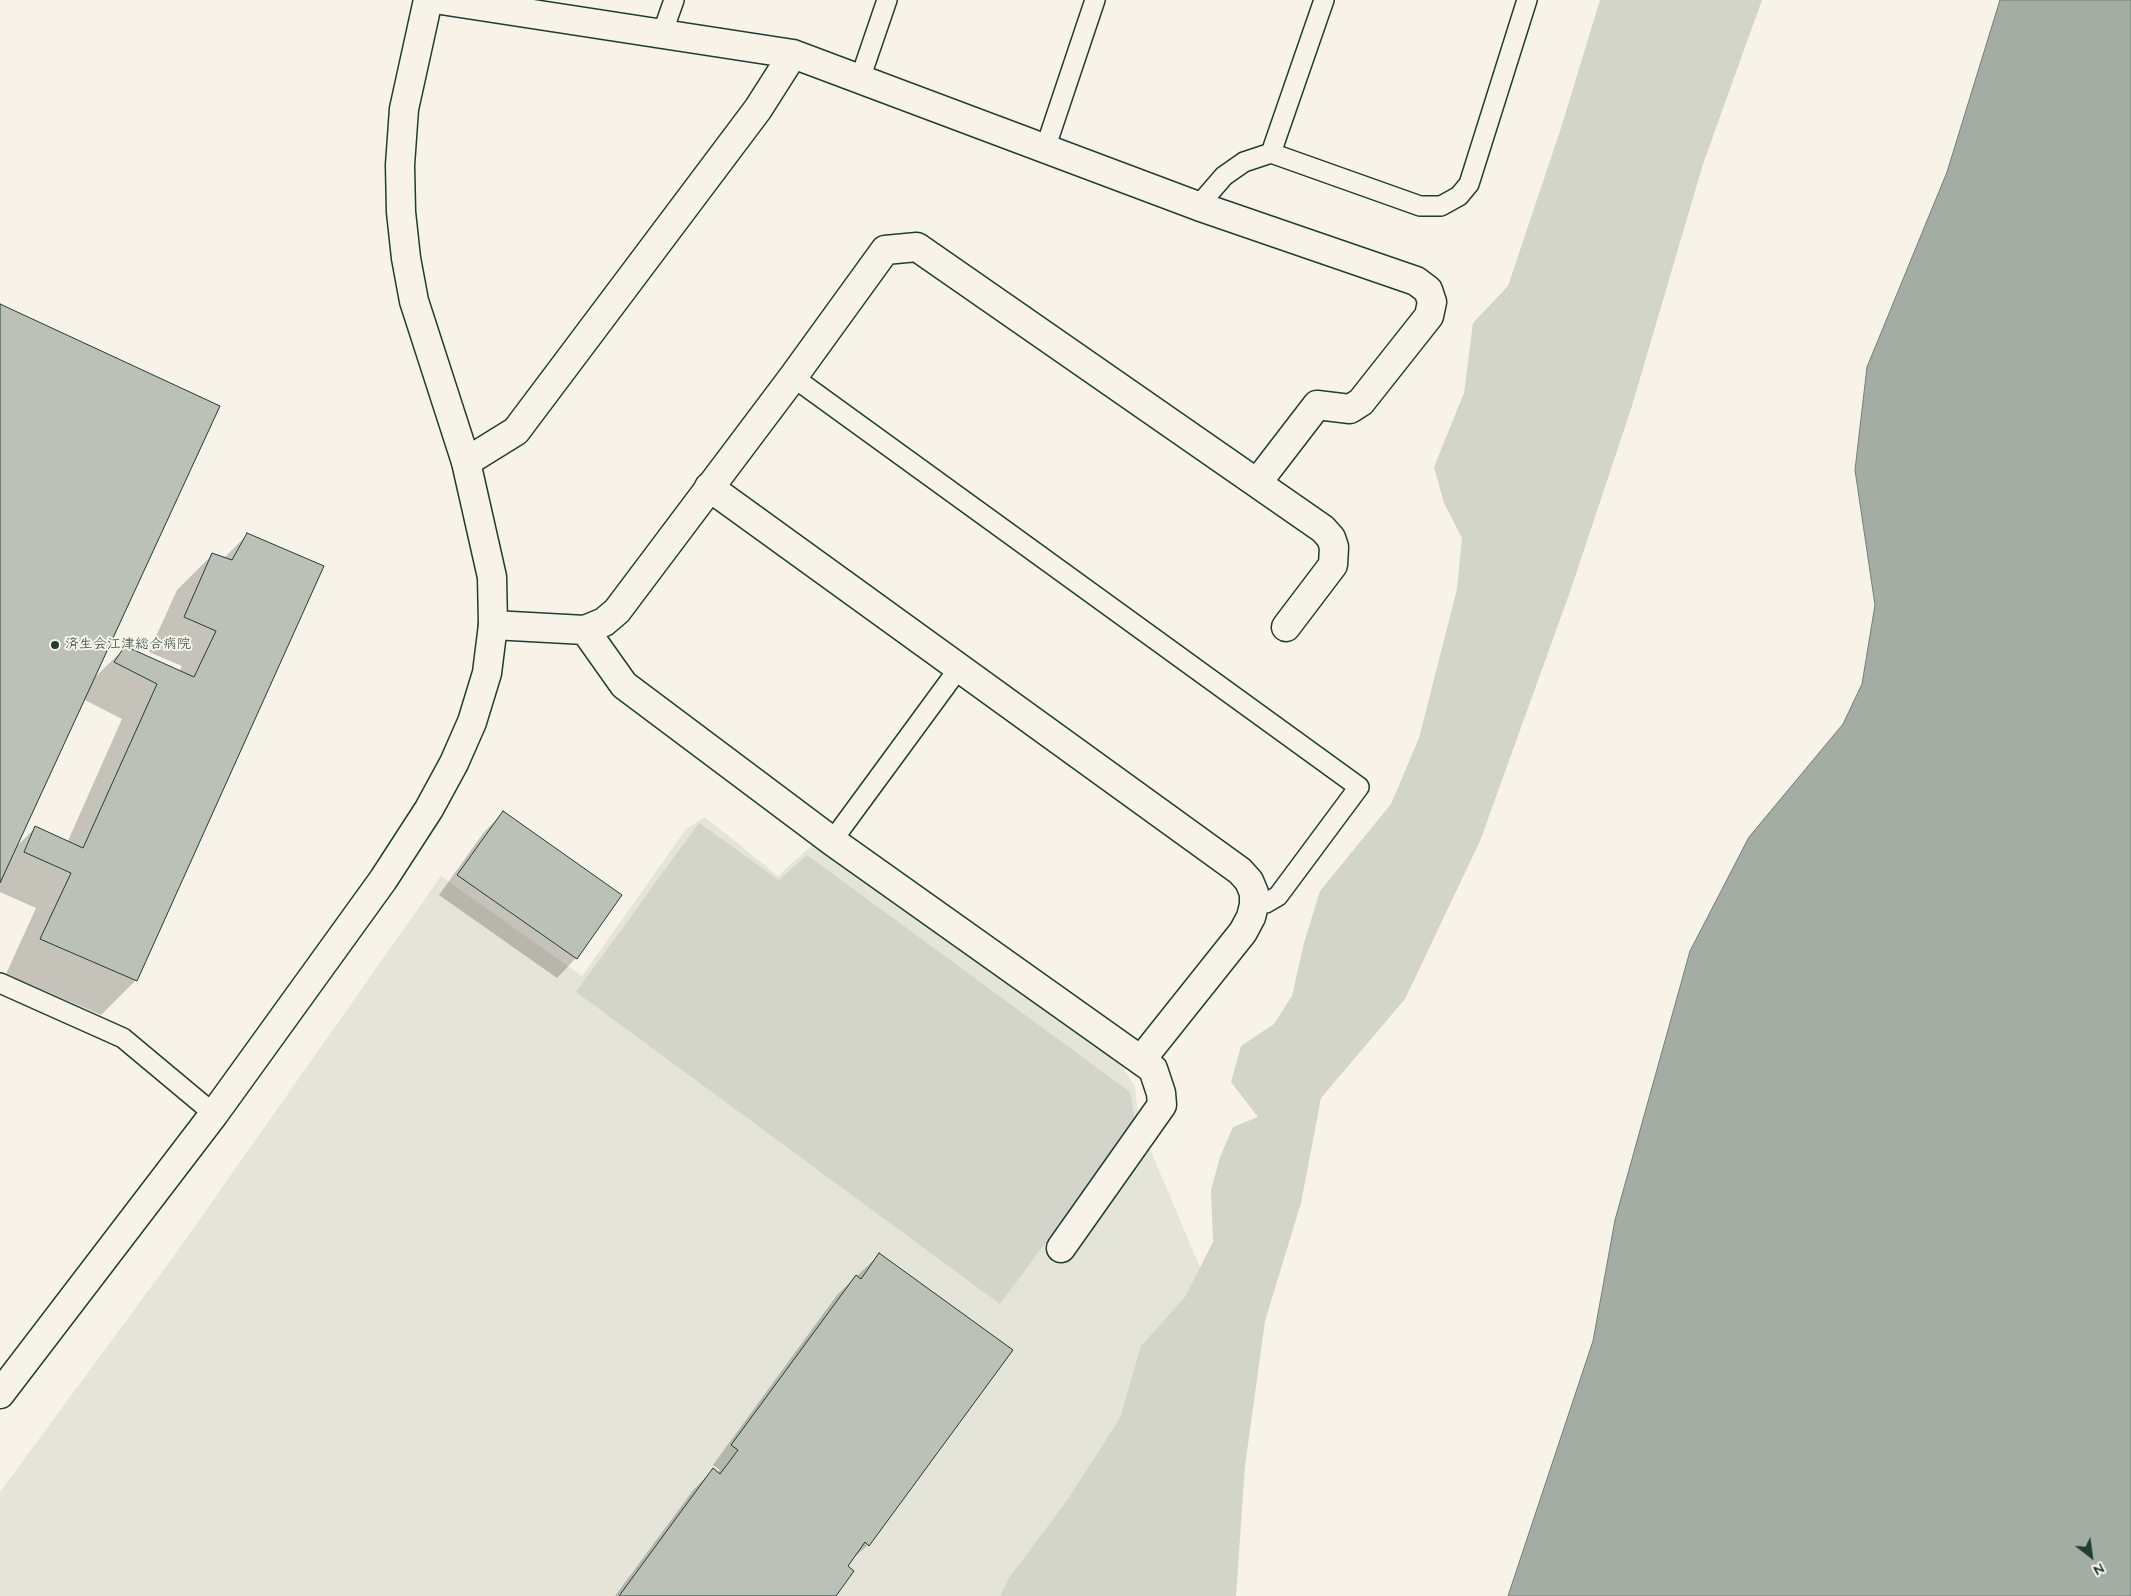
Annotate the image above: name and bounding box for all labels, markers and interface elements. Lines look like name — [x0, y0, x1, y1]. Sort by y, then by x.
place label: 済生会江津総合病院 — [65, 637, 191, 653]
marker: 済生会江津総合病院 — [49, 639, 61, 651]
north arrow — [2066, 1531, 2116, 1581]
text: N — [2090, 1558, 2107, 1580]

